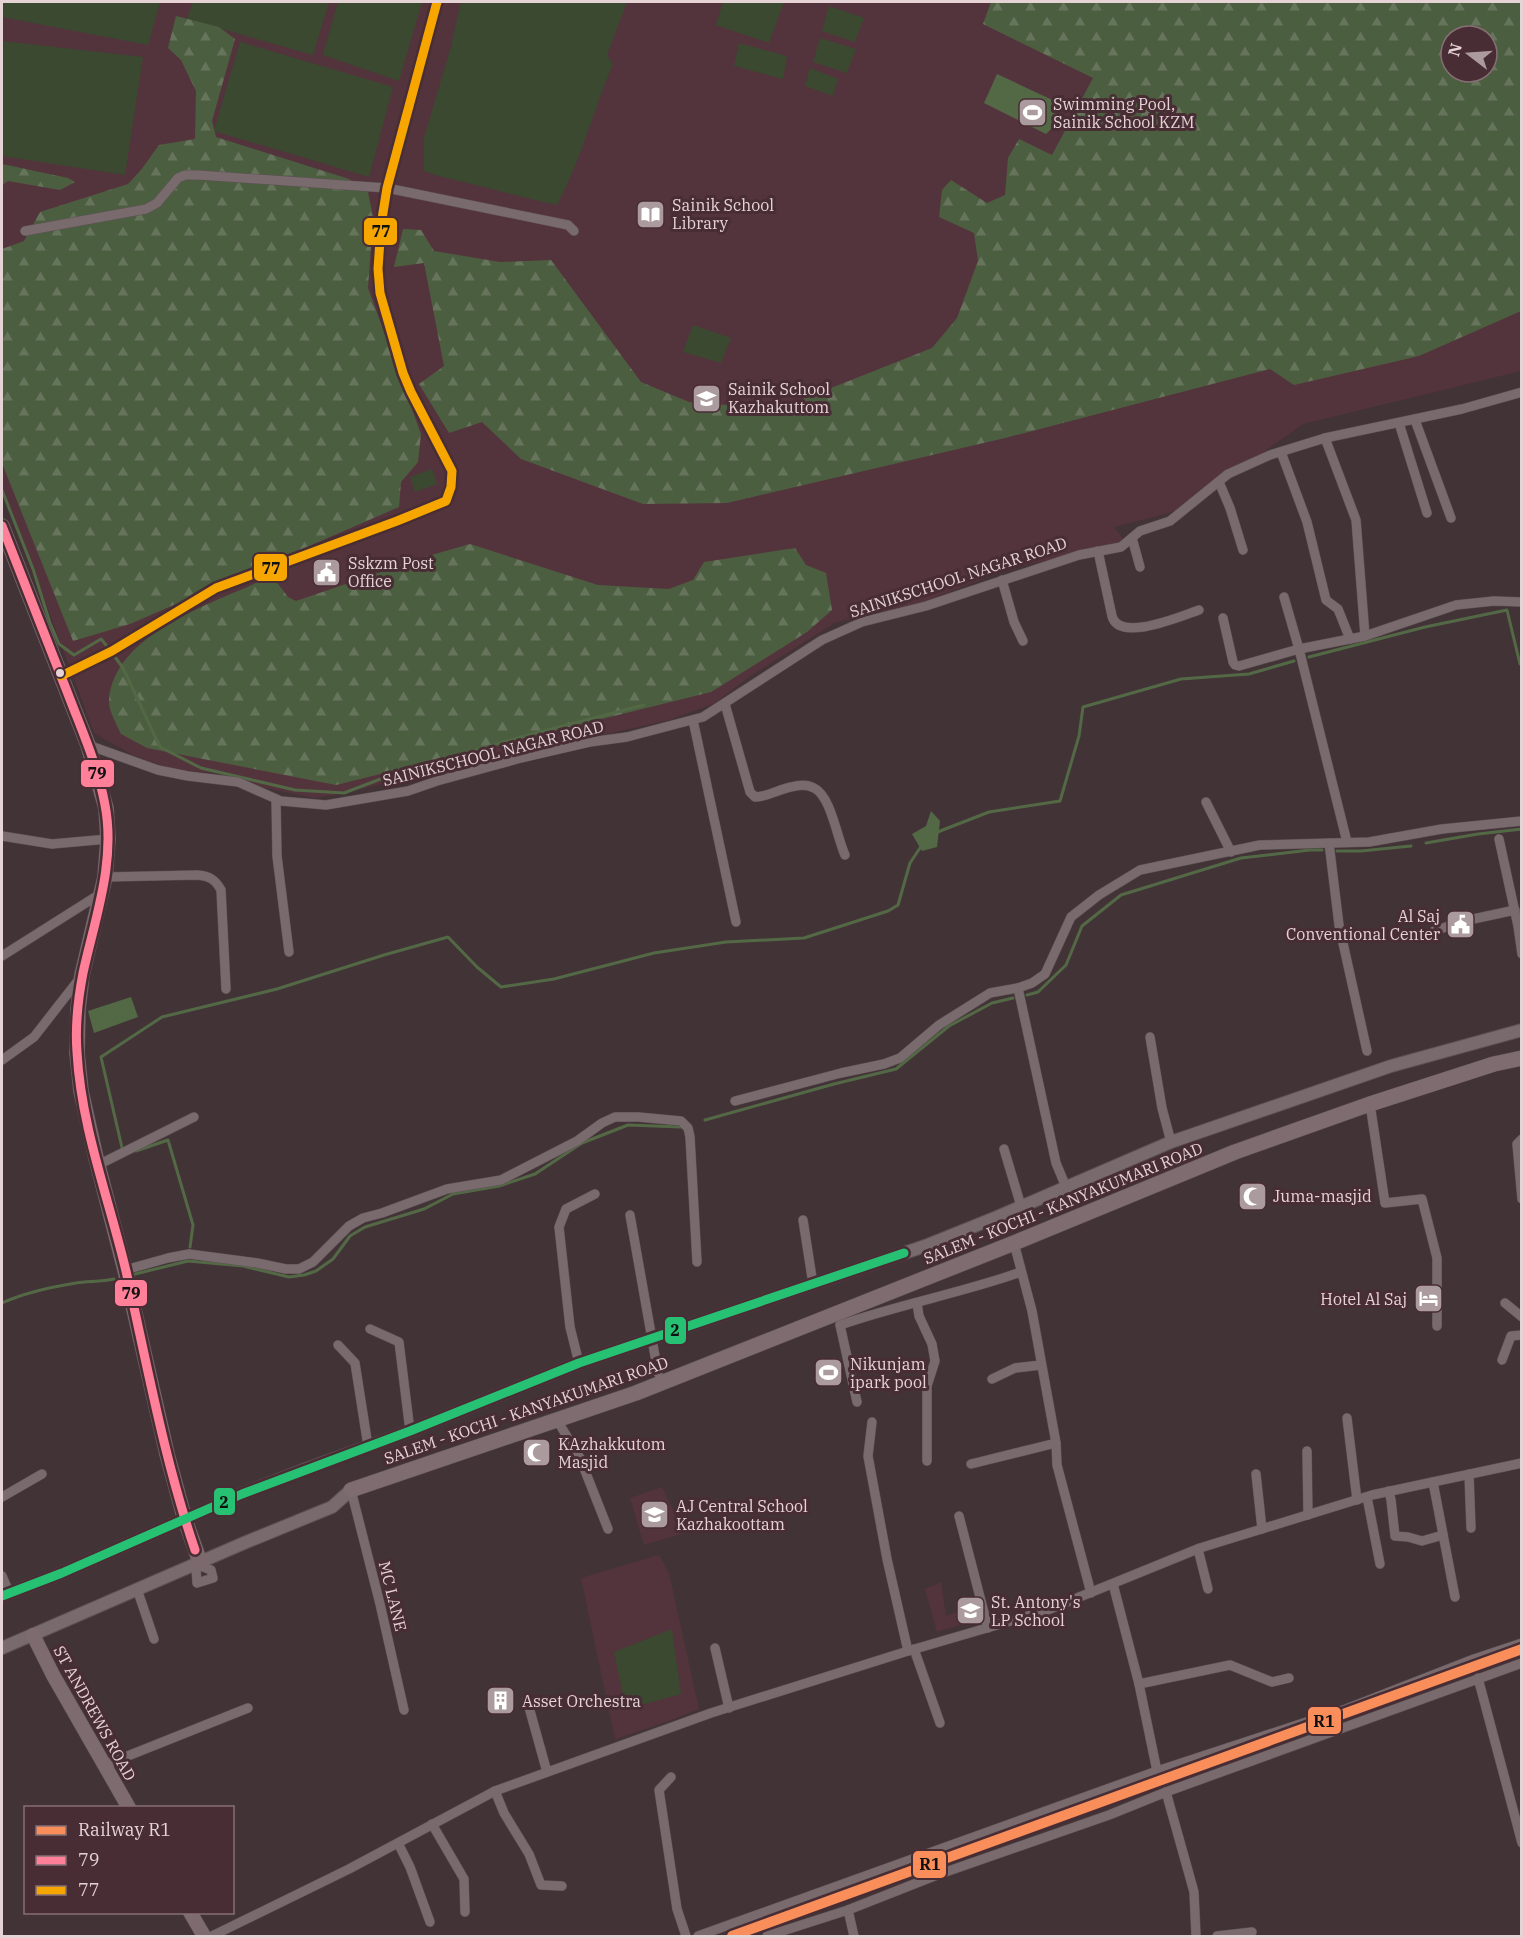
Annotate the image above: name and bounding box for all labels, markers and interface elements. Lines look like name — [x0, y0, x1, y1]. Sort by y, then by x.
north arrow — [1439, 24, 1499, 84]
text: N — [1443, 41, 1466, 59]
place label: Swimming Pool, Sainik School KZM — [1053, 94, 1194, 132]
sports icon: Swimming Pool, Sainik School KZM — [1016, 97, 1048, 129]
place label: Sainik School Library — [672, 195, 774, 233]
library icon: Sainik School Library — [635, 198, 667, 230]
line badge: 77 — [363, 217, 398, 246]
text: 77 — [371, 221, 391, 241]
place label: Sainik School Kazhakuttom — [728, 379, 830, 417]
school or university icon: Sainik School Kazhakuttom — [691, 382, 723, 414]
street label: SAINIKSCHOOL NAGAR ROAD — [847, 532, 1069, 622]
line badge: 77 — [253, 553, 288, 582]
place label: Sskzm Post Office — [348, 553, 434, 591]
public building icon: Sskzm Post Office — [311, 556, 343, 588]
text: 77 — [261, 558, 281, 578]
unlabelled marker — [54, 667, 66, 679]
street label: SAINIKSCHOOL NAGAR ROAD — [380, 716, 606, 790]
line badge: 79 — [80, 759, 115, 788]
text: 79 — [87, 763, 107, 783]
place label: Al Saj Conventional Center — [1286, 906, 1440, 944]
public building icon: Al Saj Conventional Center — [1445, 909, 1477, 941]
street label: SALEM - KOCHI - KANYAKUMARI ROAD — [921, 1138, 1205, 1268]
mosque icon: Juma-masjid — [1236, 1180, 1268, 1212]
place label: Juma-masjid — [1273, 1186, 1372, 1206]
line badge: 79 — [114, 1279, 148, 1307]
text: 79 — [121, 1283, 141, 1303]
hotel icon: Hotel Al Saj — [1412, 1283, 1444, 1315]
place label: Hotel Al Saj — [1320, 1289, 1407, 1309]
line badge: 2 — [664, 1316, 687, 1345]
text: 2 — [670, 1320, 680, 1340]
street label: SALEM - KOCHI - KANYAKUMARI ROAD — [381, 1352, 671, 1468]
place label: Nikunjam ipark pool — [850, 1354, 927, 1392]
sports icon: Nikunjam ipark pool — [813, 1357, 845, 1389]
place label: KAzhakkutom Masjid — [558, 1434, 666, 1472]
mosque icon: KAzhakkutom Masjid — [521, 1437, 553, 1469]
line badge: 2 — [213, 1487, 236, 1516]
text: 2 — [219, 1492, 229, 1512]
place label: AJ Central School Kazhakoottam — [676, 1496, 808, 1534]
school or university icon: AJ Central School Kazhakoottam — [639, 1499, 671, 1531]
street label: MC LANE — [375, 1559, 411, 1633]
place label: St. Antony's LP School — [991, 1592, 1081, 1630]
school or university icon: St. Antony's LP School — [954, 1595, 986, 1627]
street label: ST ANDREWS ROAD — [50, 1642, 140, 1784]
building icon: Asset Orchestra — [485, 1685, 517, 1717]
place label: Asset Orchestra — [522, 1691, 641, 1711]
line badge: R1 — [1307, 1706, 1342, 1735]
text: R1 — [1313, 1711, 1335, 1731]
legend — [24, 1806, 234, 1914]
text: Railway R1 — [78, 1818, 171, 1841]
text: 79 — [78, 1848, 100, 1871]
line badge: R1 — [912, 1850, 947, 1879]
text: R1 — [919, 1854, 941, 1874]
text: 77 — [78, 1878, 100, 1901]

